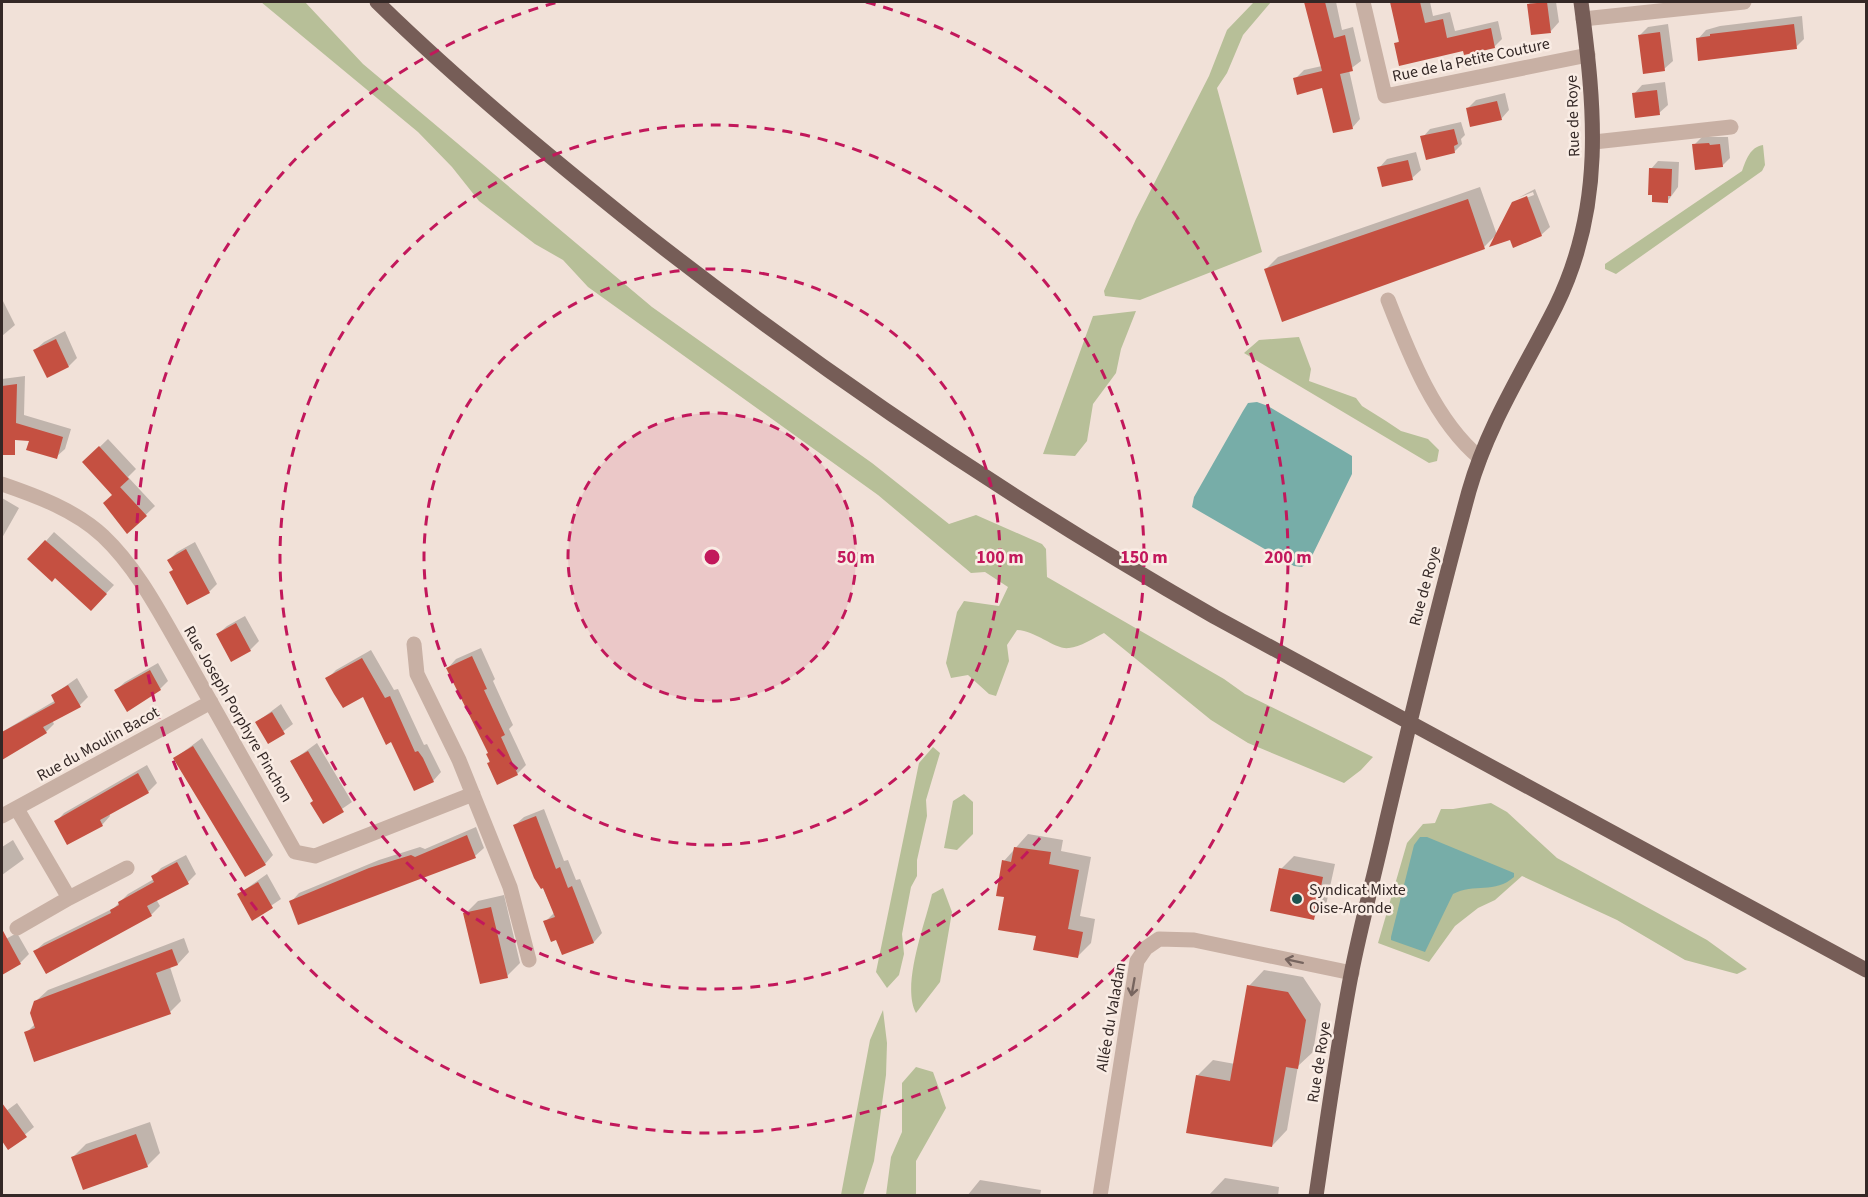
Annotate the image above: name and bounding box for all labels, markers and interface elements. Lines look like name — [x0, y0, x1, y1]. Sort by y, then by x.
street label: Rue de la Petite Couture — [1390, 33, 1552, 87]
street label: Rue de Roye — [1561, 75, 1585, 157]
street label: Rue de Roye — [1404, 544, 1446, 628]
text: 50 m — [837, 545, 875, 570]
text: 100 m — [976, 545, 1024, 570]
text: 150 m — [1120, 545, 1168, 570]
text: 200 m — [1264, 545, 1312, 570]
centre of rings — [702, 547, 722, 567]
street label: Rue Joseph Porphyre Pinchon — [178, 622, 298, 806]
street label: Rue du Moulin Bacot — [33, 701, 164, 787]
place label: Syndicat Mixte Oise-Aronde — [1309, 879, 1406, 919]
marker: Syndicat Mixte Oise-Aronde — [1290, 892, 1304, 906]
one-way arrow — [1285, 955, 1304, 967]
street label: Allée du Valadan — [1091, 961, 1131, 1073]
one-way arrow — [1127, 977, 1138, 996]
street label: Rue de Roye — [1302, 1020, 1336, 1104]

